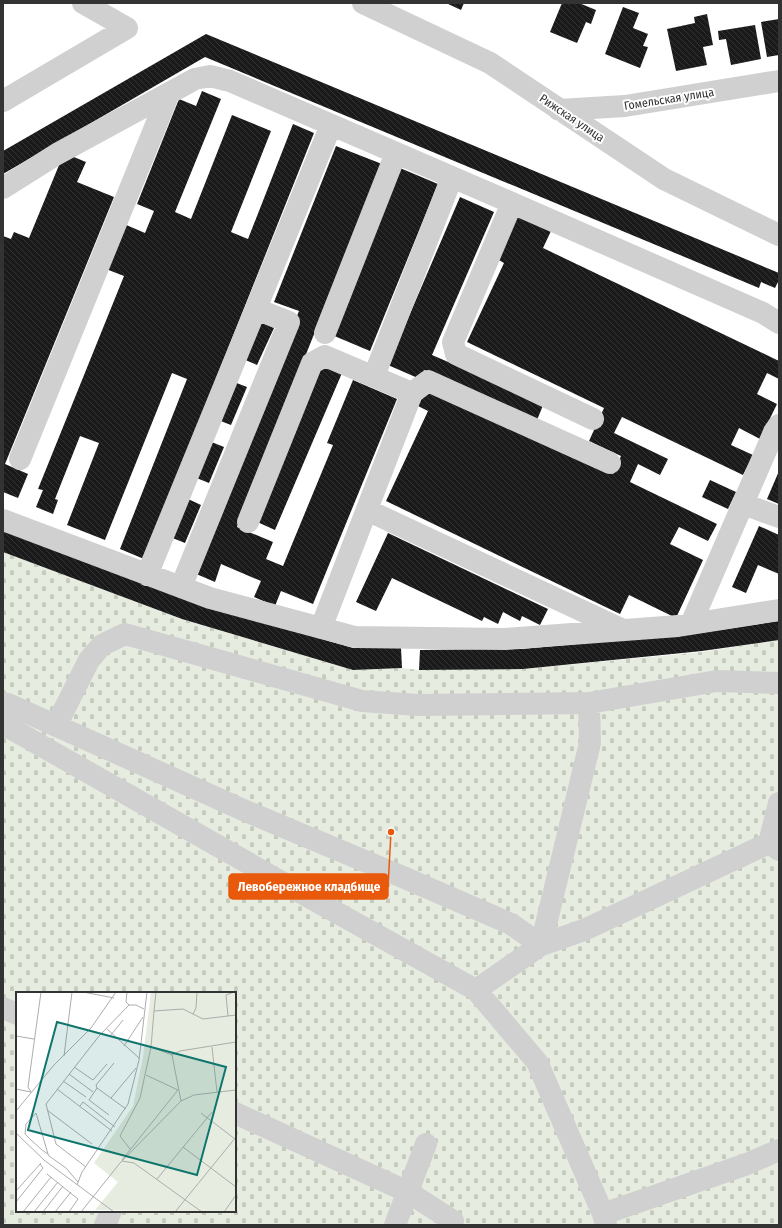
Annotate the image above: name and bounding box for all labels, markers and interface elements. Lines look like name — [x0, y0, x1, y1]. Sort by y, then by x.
street label: Гомельская улица — [623, 85, 715, 113]
street label: Рижская улица — [537, 91, 607, 145]
callout: Левобережное кладбище — [229, 874, 388, 899]
text: Левобережное кладбище — [238, 879, 381, 894]
inset map — [16, 992, 236, 1212]

